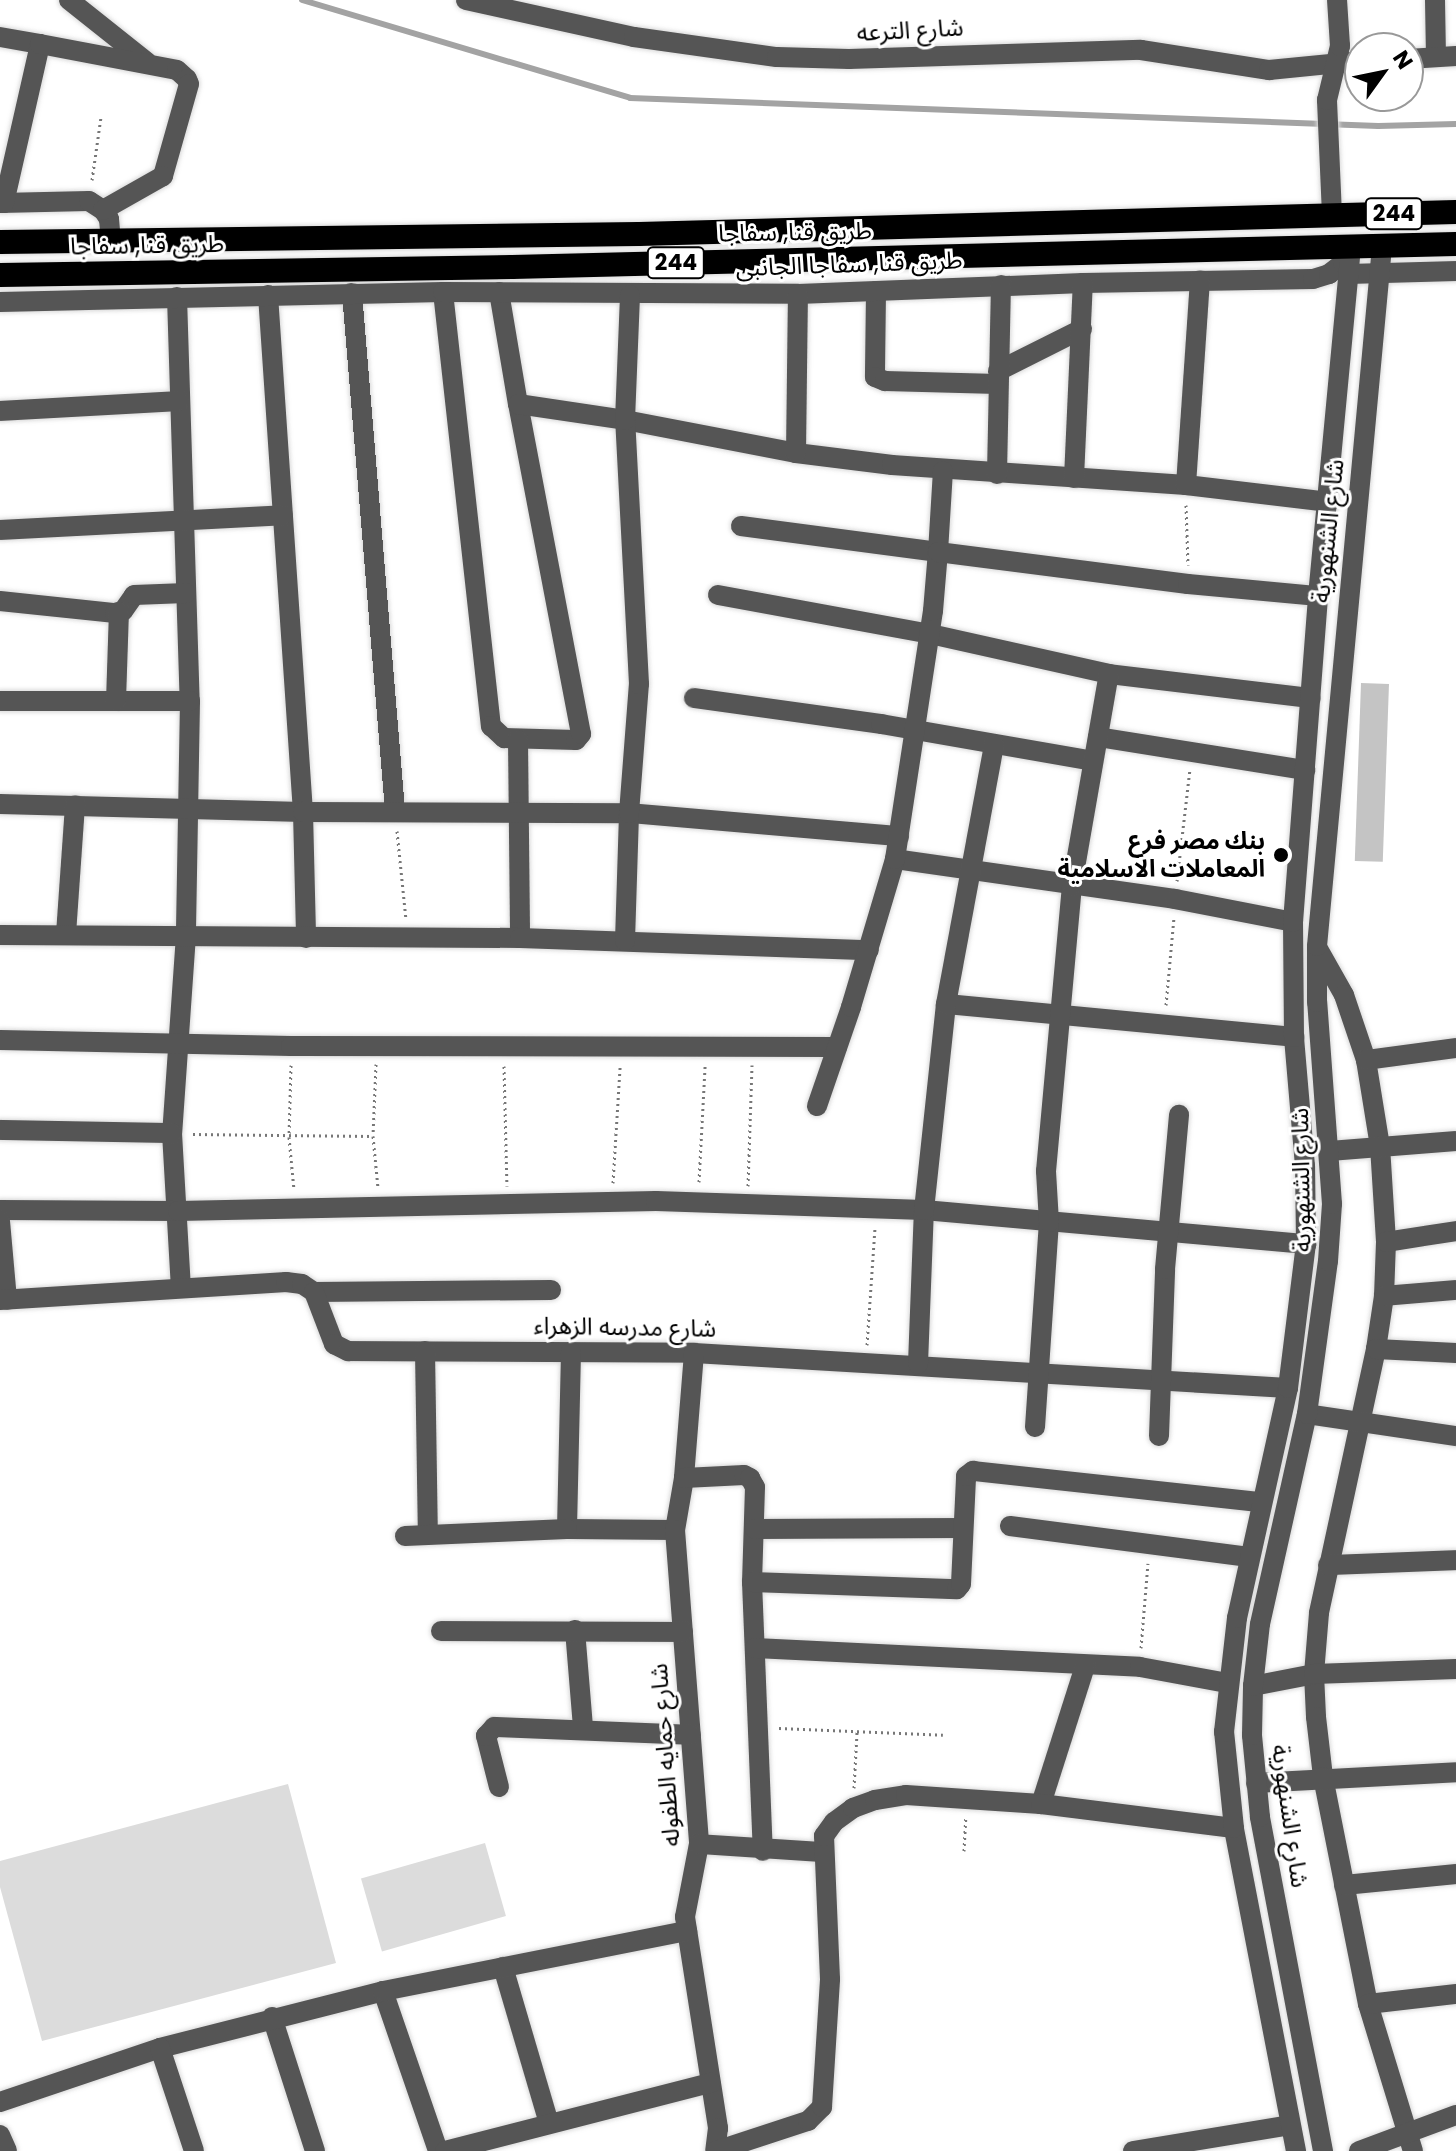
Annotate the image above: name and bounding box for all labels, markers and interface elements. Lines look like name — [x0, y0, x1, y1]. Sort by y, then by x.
street label: شارع الترعه — [856, 13, 964, 47]
north arrow — [1344, 32, 1424, 112]
text: N — [1385, 44, 1420, 75]
road number: 244 — [1364, 196, 1424, 232]
street label: طريق قنا, سفاجا — [718, 216, 872, 248]
street label: طريق قنا, سفاجا — [70, 229, 224, 261]
road number: 244 — [646, 245, 706, 281]
street label: طريق قنا, سفاجا الجانبى — [735, 246, 963, 282]
street label: شارع الشنهورية — [1306, 458, 1350, 604]
place label: بنك مصر فرع المعاملات الاسلامية — [1057, 827, 1265, 883]
marker: بنك مصر فرع المعاملات الاسلامية — [1272, 846, 1290, 864]
street label: شارع الشنهورية — [1285, 1108, 1317, 1252]
street label: شارع مدرسه الزهراء — [534, 1311, 716, 1343]
street label: شارع حمايه الطفوله — [644, 1662, 686, 1848]
street label: شارع الشنهورية — [1266, 1743, 1314, 1889]

